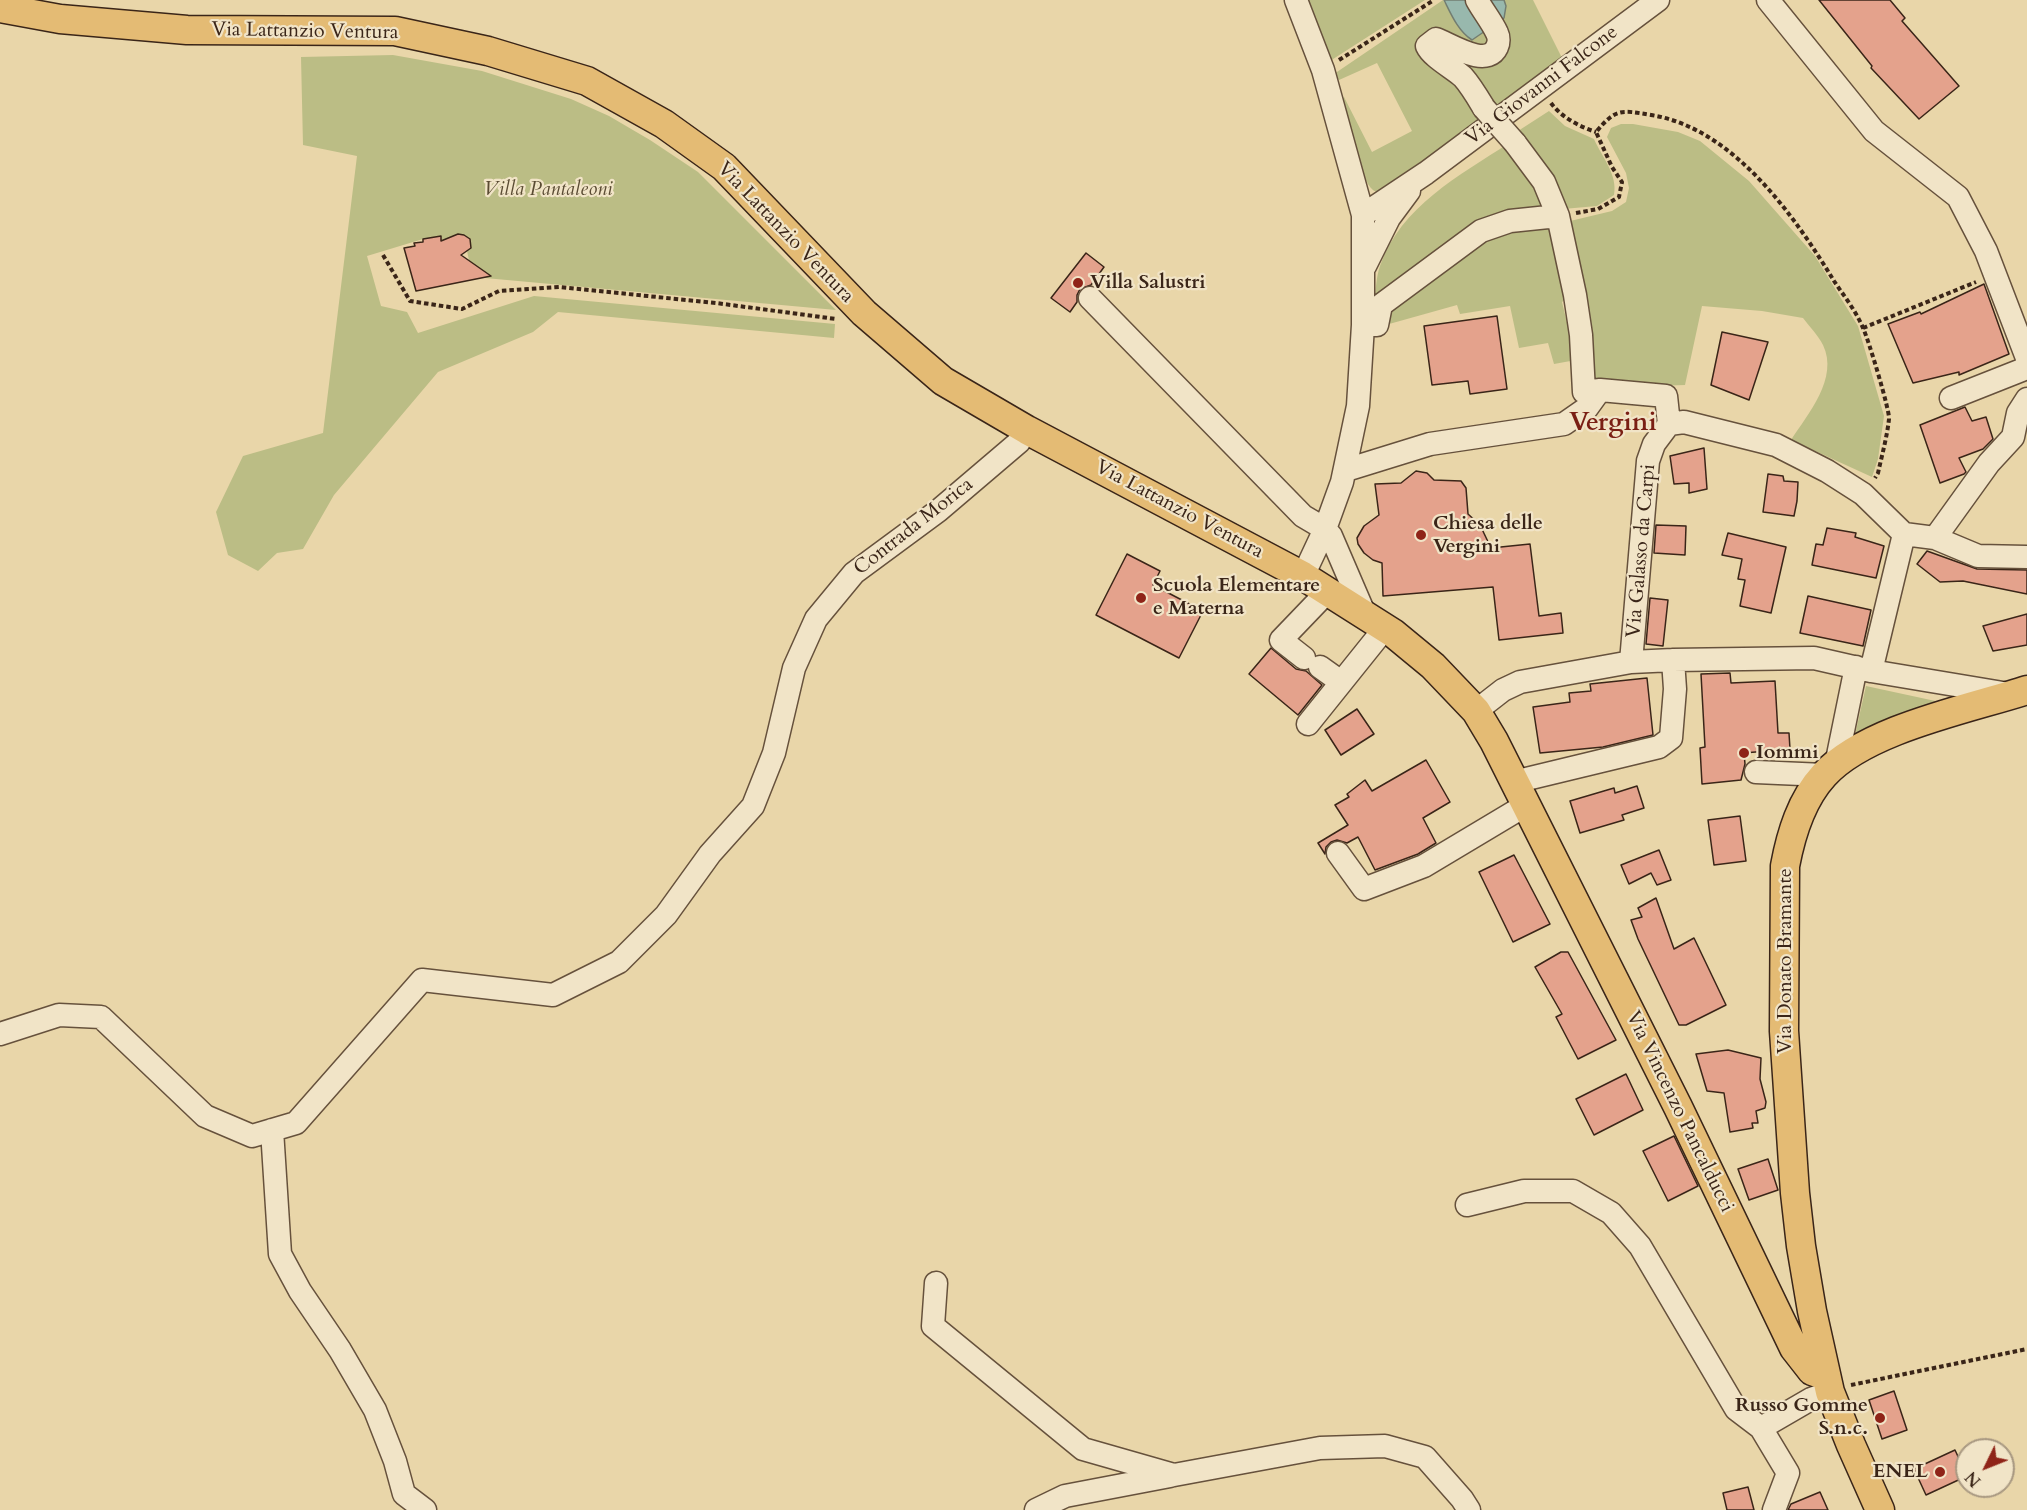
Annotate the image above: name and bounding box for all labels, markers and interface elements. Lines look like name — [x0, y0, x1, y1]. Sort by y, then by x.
street label: Via Lattanzio Ventura — [211, 18, 399, 46]
street label: Via Giovanni Falcone — [1461, 21, 1623, 151]
street label: Via Lattanzio Ventura — [711, 157, 859, 309]
park label: Villa Pantaleoni — [484, 178, 612, 202]
place label: Villa Salustri — [1090, 271, 1206, 295]
marker: Villa Salustri — [1071, 276, 1085, 290]
district label: Vergini — [1569, 408, 1657, 440]
street label: Via Lattanzio Ventura — [1091, 456, 1267, 564]
street label: Via Galasso da Carpi — [1622, 463, 1662, 639]
street label: Contrada Morica — [850, 473, 978, 581]
place label: Chiesa delle Vergini — [1433, 512, 1543, 559]
marker: Chiesa delle Vergini — [1414, 528, 1428, 542]
place label: Scuola Elementare e Materna — [1153, 574, 1320, 621]
marker: Scuola Elementare e Materna — [1134, 591, 1148, 605]
place label: Iommi — [1756, 741, 1819, 765]
marker: Iommi — [1737, 746, 1751, 760]
street label: Via Donato Bramante — [1774, 868, 1798, 1054]
street label: Via Vincenzo Pancalducci — [1620, 1007, 1738, 1217]
place label: Russo Gomme S.n.c. — [1735, 1394, 1868, 1441]
marker: Russo Gomme S.n.c. — [1873, 1411, 1887, 1425]
north arrow — [1955, 1438, 2015, 1498]
place label: ENEL — [1872, 1460, 1928, 1484]
marker: ENEL — [1933, 1465, 1947, 1479]
text: N — [1961, 1466, 1986, 1491]

